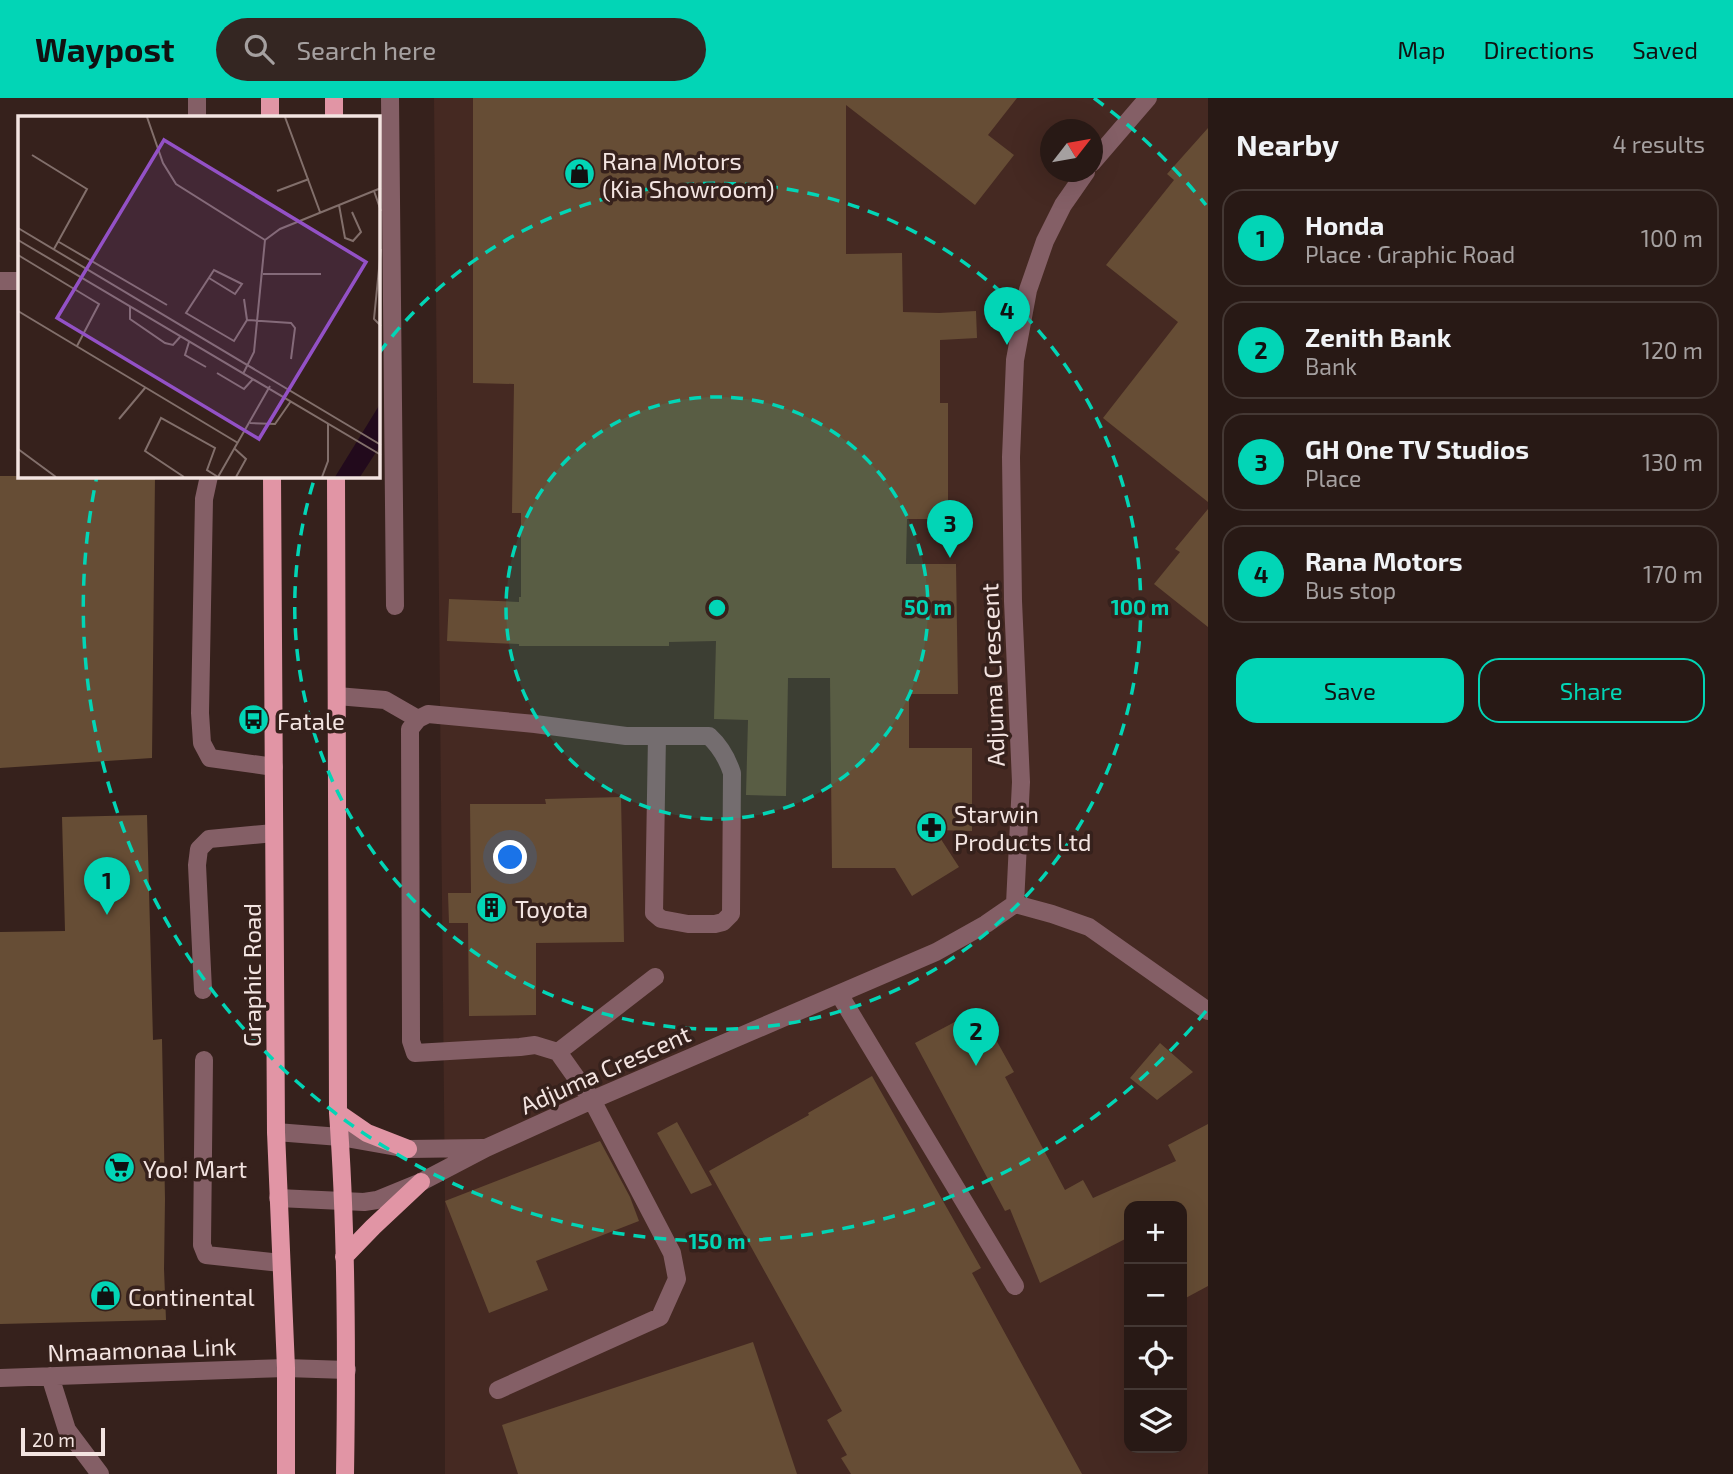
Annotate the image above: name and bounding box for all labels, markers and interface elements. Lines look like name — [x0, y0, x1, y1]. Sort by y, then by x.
search box — [216, 18, 706, 81]
text: Waypost — [35, 29, 174, 69]
icon: search — [240, 30, 278, 68]
text: Search here — [296, 34, 436, 65]
text: Map — [1397, 35, 1445, 64]
text: Directions — [1483, 35, 1594, 64]
text: Saved — [1632, 35, 1698, 64]
inset map — [18, 116, 380, 478]
north arrow — [1040, 119, 1103, 182]
text: Nearby — [1236, 126, 1339, 162]
text: 4 results — [1613, 130, 1705, 158]
place label: Rana Motors (Kia Showroom) — [602, 146, 775, 203]
shop icon: Rana Motors (Kia Showroom) — [562, 157, 596, 191]
text: Honda — [1305, 209, 1384, 240]
text: 1 — [1256, 224, 1266, 252]
text: 100 m — [1641, 224, 1703, 252]
text: Place · Graphic Road — [1305, 240, 1515, 268]
pin: 4 — [984, 287, 1030, 345]
text: Zenith Bank — [1305, 321, 1451, 352]
text: 2 — [1254, 336, 1268, 364]
text: 120 m — [1642, 336, 1703, 364]
text: Bank — [1305, 352, 1357, 380]
text: GH One TV Studios — [1305, 433, 1529, 464]
text: 3 — [1254, 448, 1268, 476]
text: 130 m — [1642, 448, 1703, 476]
text: Place — [1305, 464, 1361, 492]
pin: 3 — [927, 500, 973, 558]
text: Rana Motors — [1305, 545, 1463, 576]
text: 4 — [1254, 560, 1268, 588]
text: 170 m — [1643, 560, 1703, 588]
text: Bus stop — [1305, 576, 1396, 604]
street label: Adjuma Crescent — [974, 583, 1010, 767]
text: 50 m — [904, 594, 952, 619]
text: 100 m — [1111, 594, 1169, 619]
centre of rings — [705, 596, 729, 620]
button: Save — [1236, 658, 1464, 723]
button: Share — [1478, 658, 1705, 723]
bus stop icon: Fatale — [237, 703, 271, 737]
place label: Fatale — [277, 706, 345, 735]
place label: Starwin Products Ltd — [954, 799, 1092, 856]
pharmacy icon: Starwin Products Ltd — [914, 810, 948, 844]
your location — [493, 840, 527, 874]
pin: 1 — [84, 857, 130, 915]
building icon: Toyota — [475, 891, 509, 925]
place label: Toyota — [515, 894, 588, 923]
street label: Graphic Road — [237, 903, 266, 1047]
pin: 2 — [953, 1008, 999, 1066]
street label: Adjuma Crescent — [515, 1018, 695, 1120]
supermarket icon: Yoo! Mart — [103, 1151, 137, 1185]
place label: Yoo! Mart — [143, 1154, 247, 1183]
map controls — [1124, 1201, 1187, 1453]
button: + — [1124, 1201, 1187, 1264]
text: 150 m — [689, 1228, 745, 1253]
button: − — [1124, 1264, 1187, 1327]
shop icon: Continental — [88, 1279, 122, 1313]
place label: Continental — [128, 1282, 255, 1311]
button: locate — [1124, 1327, 1187, 1390]
street label: Nmaamonaa Link — [47, 1331, 237, 1367]
button: layers — [1124, 1390, 1187, 1453]
scale bar — [21, 1425, 105, 1457]
text: 20 m — [32, 1428, 75, 1451]

